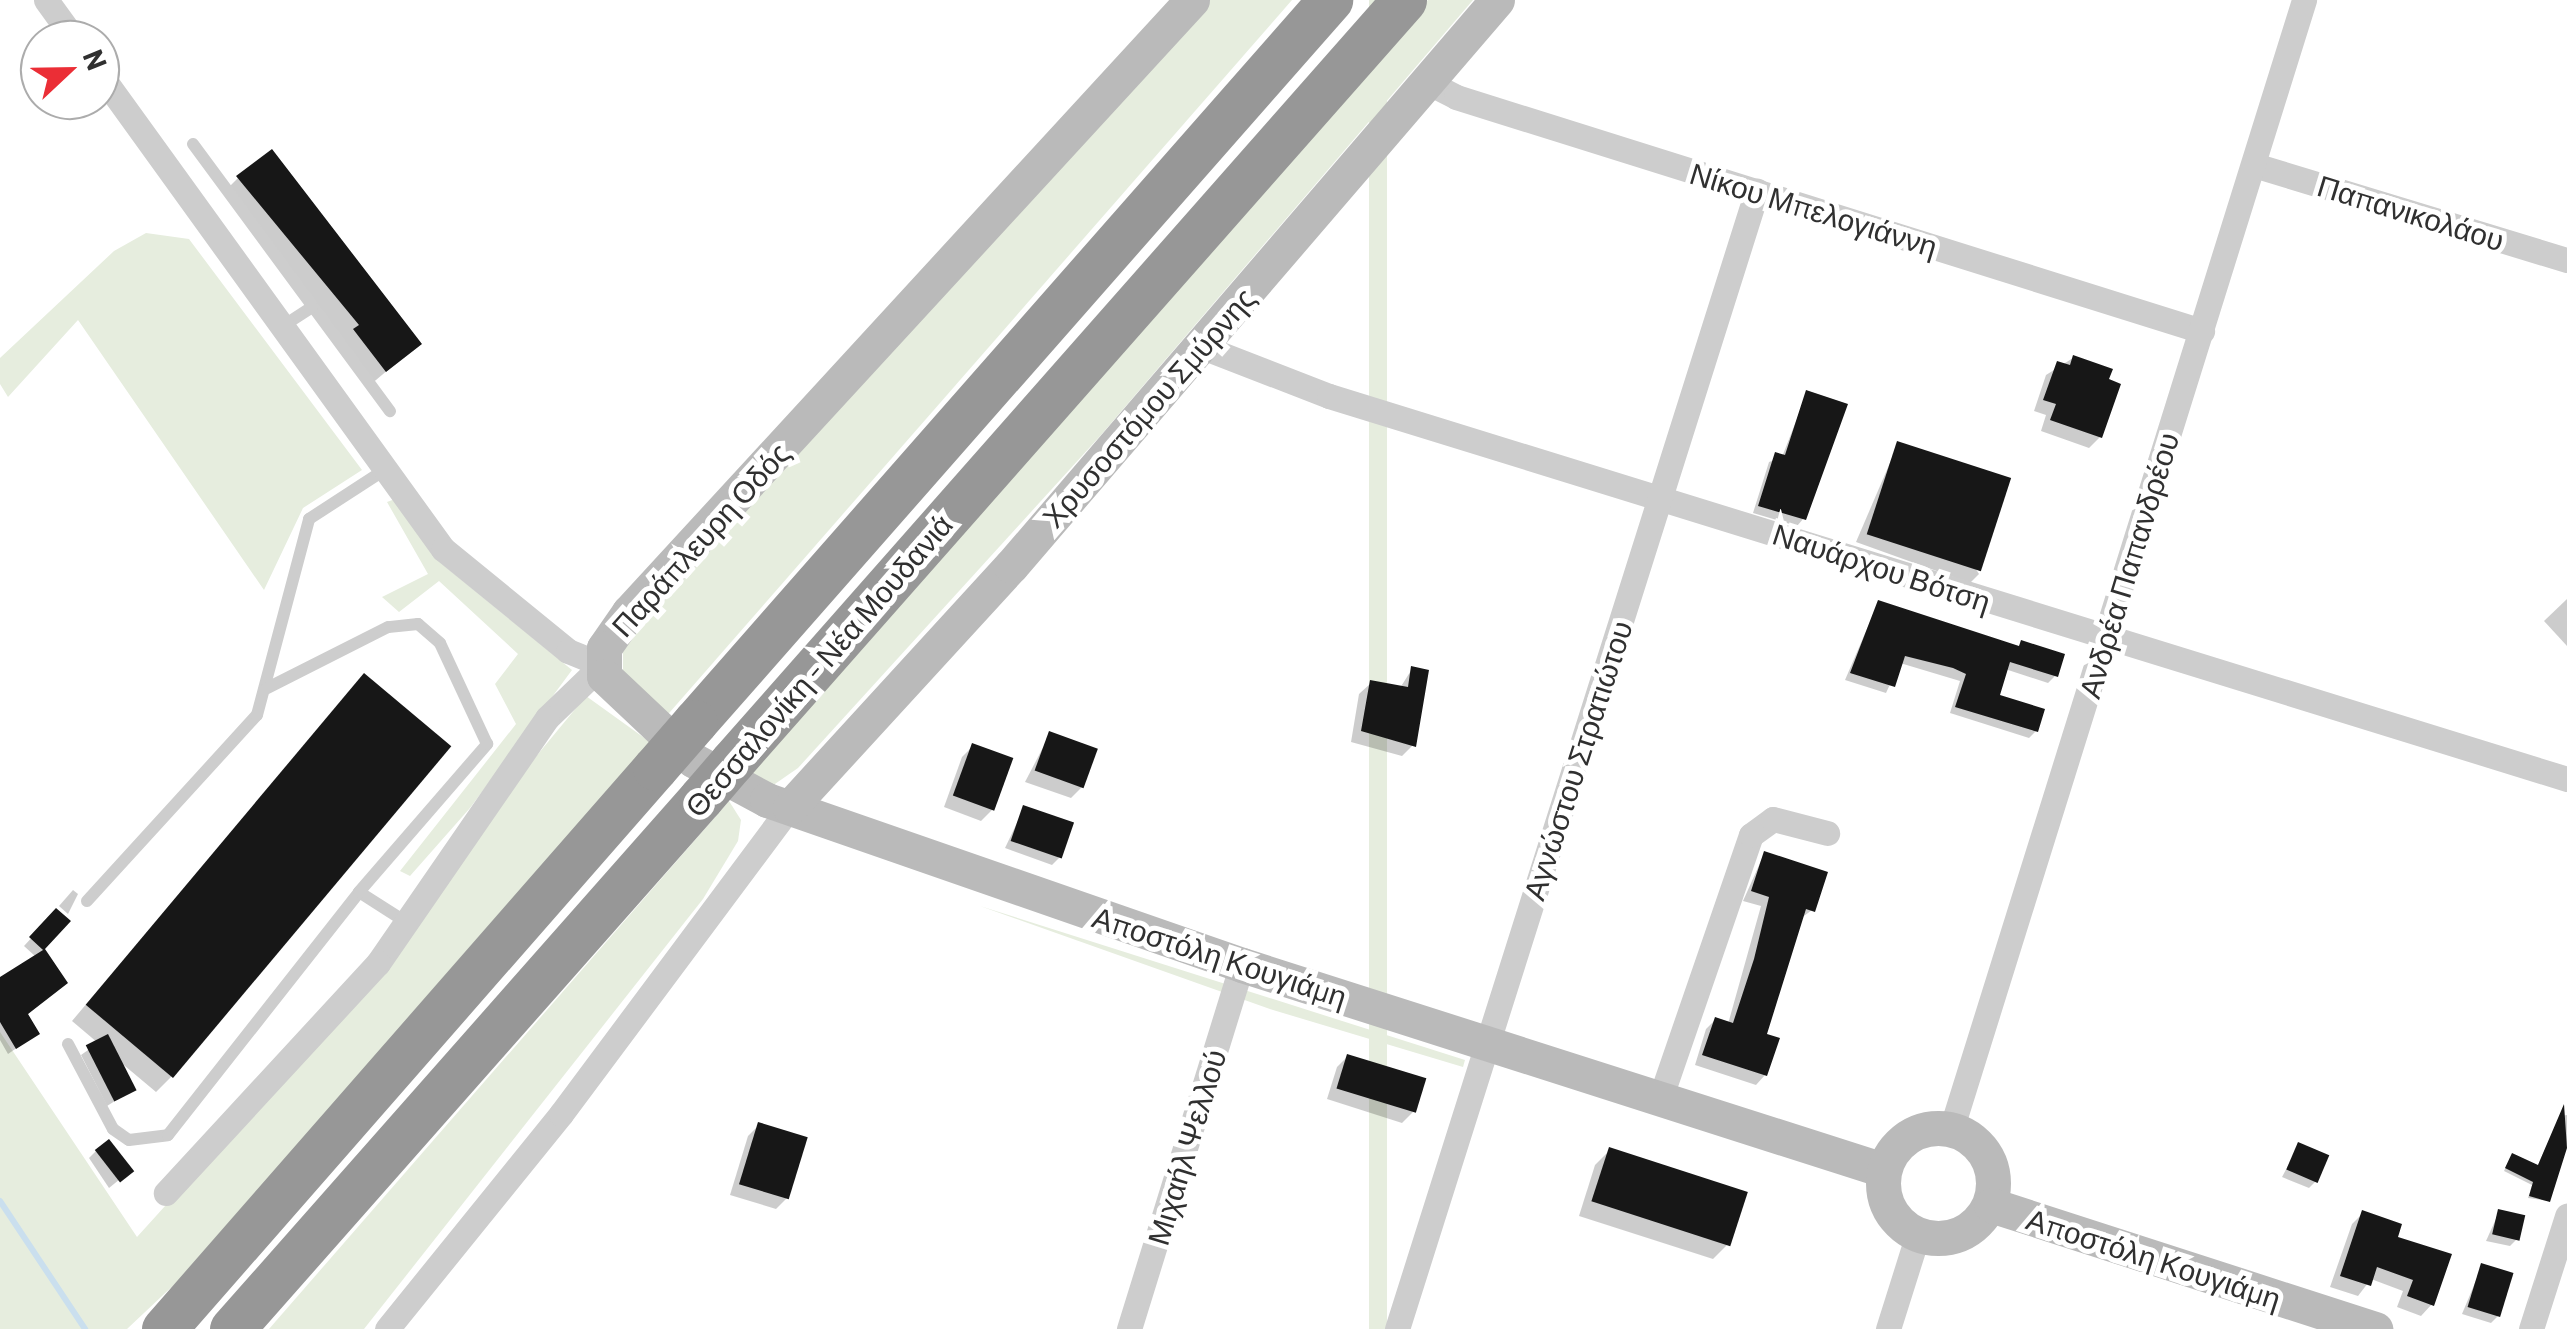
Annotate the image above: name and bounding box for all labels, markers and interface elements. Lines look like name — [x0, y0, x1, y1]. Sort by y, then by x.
north arrow — [20, 20, 120, 120]
text: N — [77, 45, 115, 75]
street label: Νίκου Μπελογιάννη — [1686, 154, 1942, 264]
street label: Παπανικολάου — [2313, 167, 2509, 257]
street label: Χρυσοστόμου Σμύρνης — [1034, 280, 1262, 534]
street label: Ανδρέα Παπανδρέου — [2070, 428, 2186, 702]
street label: Παράπλευρη Οδός — [603, 435, 797, 643]
street label: Θεσσαλονίκη - Νέα Μουδανιά — [677, 506, 959, 824]
street label: Ναυάρχου Βότση — [1769, 515, 1995, 619]
street label: Αγνώστου Στρατιώτου — [1515, 616, 1639, 904]
street label: Αποστόλη Κουγιάμη — [1088, 898, 1352, 1014]
street label: Μιχαήλ Ψελλού — [1139, 1045, 1233, 1249]
street label: Αποστόλη Κουγιάμη — [2022, 1200, 2286, 1316]

